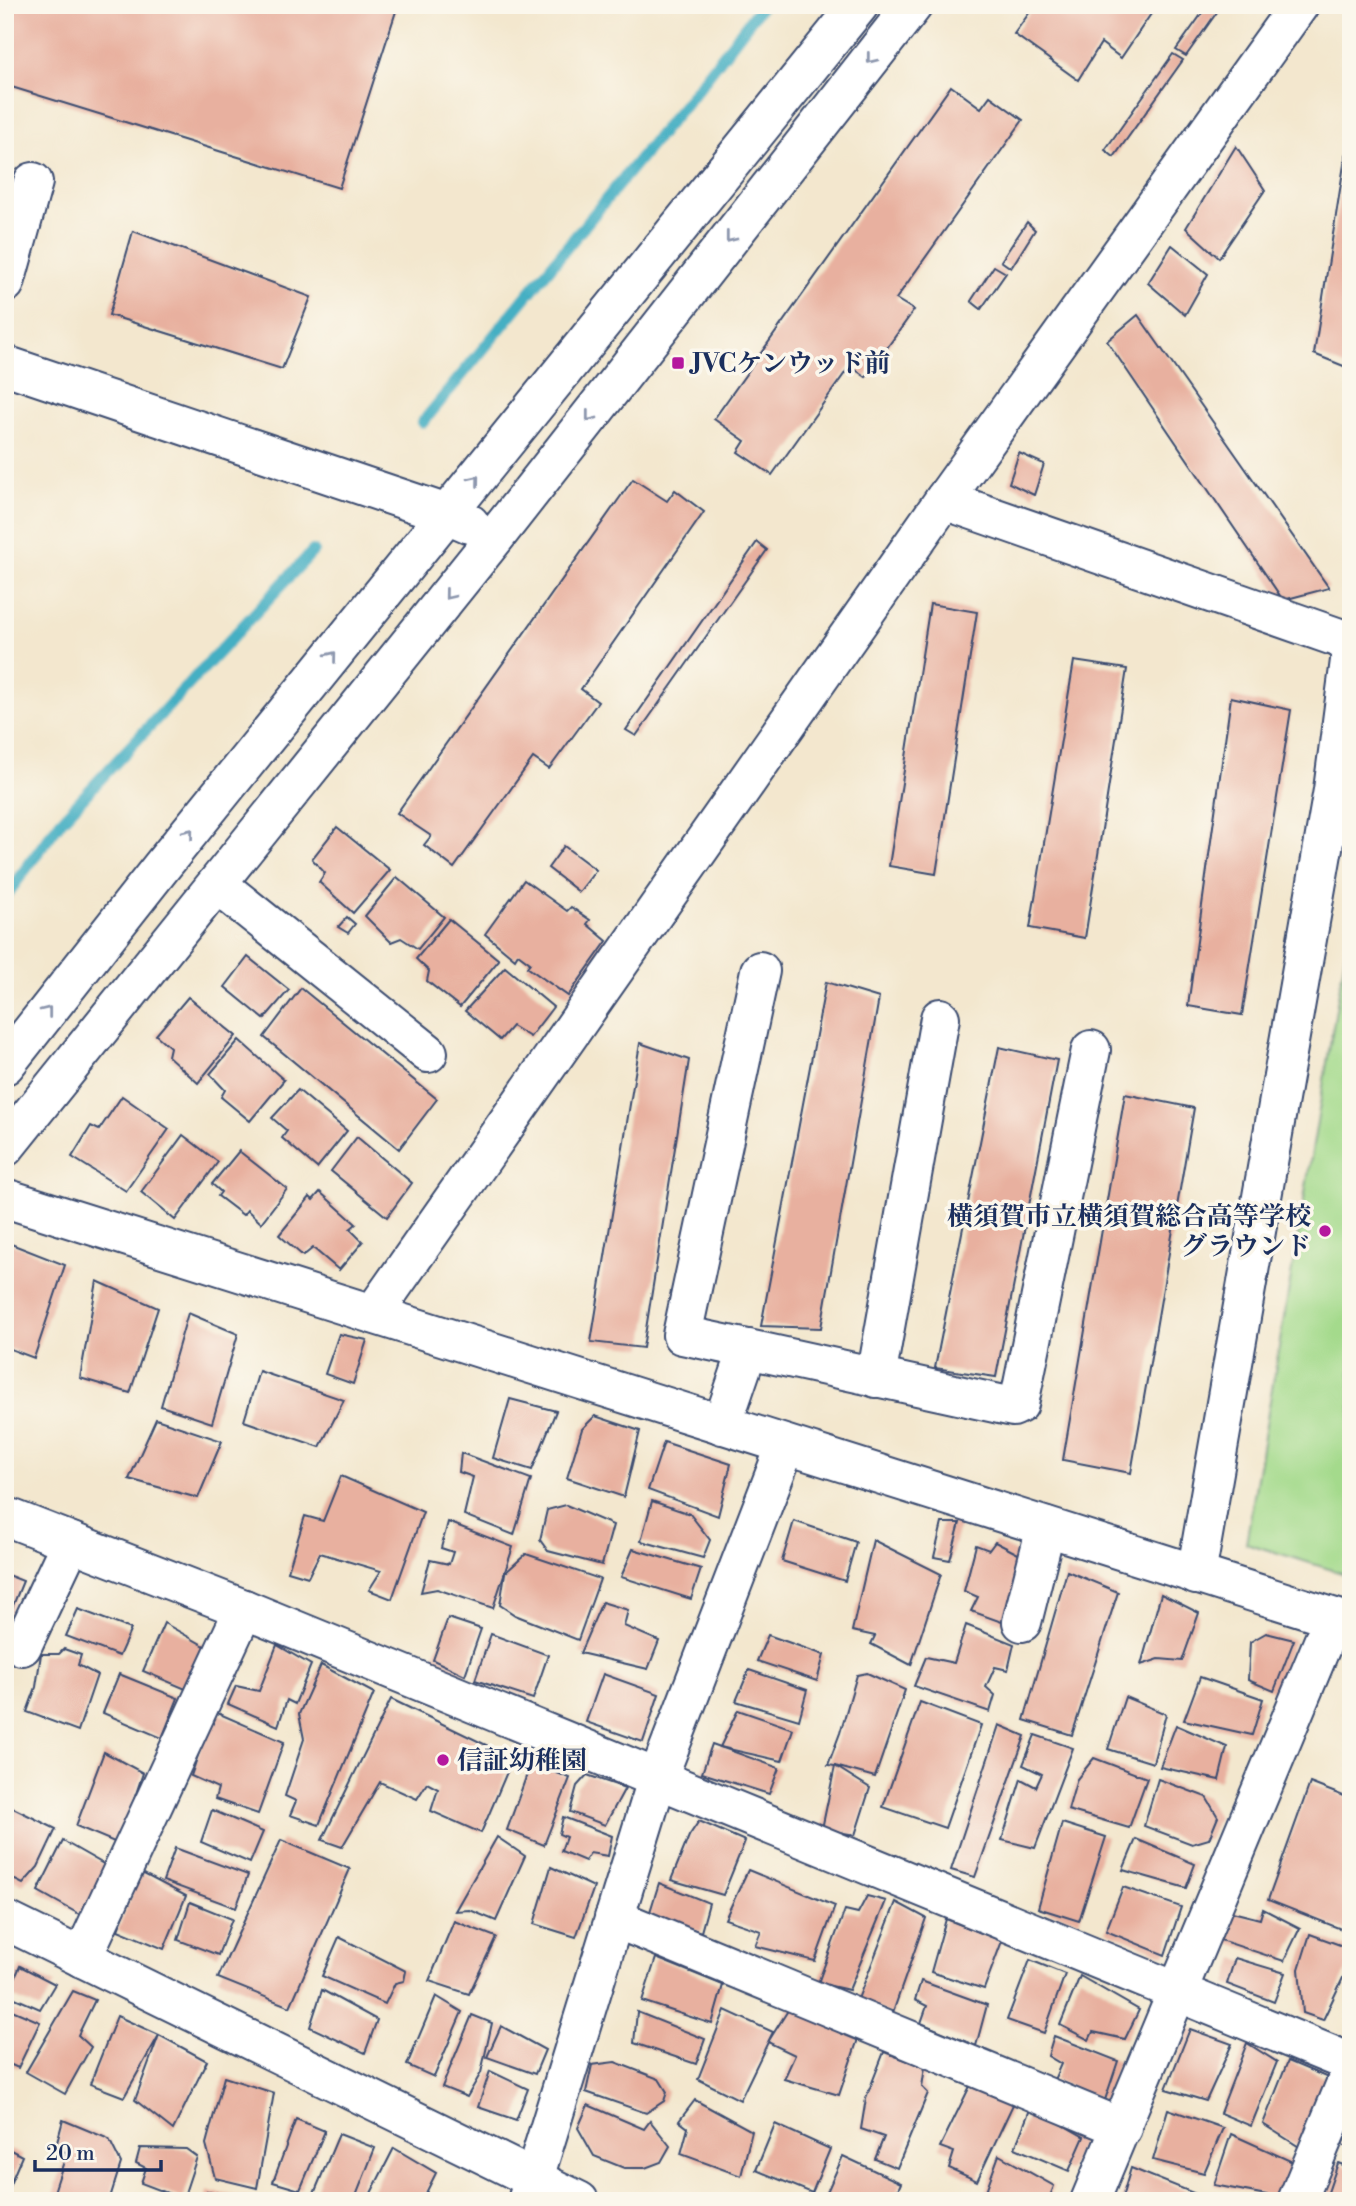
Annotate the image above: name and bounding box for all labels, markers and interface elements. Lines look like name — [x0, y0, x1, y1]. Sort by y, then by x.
one-way arrow — [866, 51, 879, 64]
one-way arrow — [726, 230, 739, 243]
place label: JVCケンウッド前 — [689, 348, 891, 380]
marker: JVCケンウッド前 — [670, 355, 686, 371]
one-way arrow — [585, 409, 598, 422]
one-way arrow — [467, 475, 479, 488]
one-way arrow — [445, 587, 457, 600]
one-way arrow — [323, 652, 336, 664]
one-way arrow — [180, 829, 193, 841]
one-way arrow — [39, 1007, 52, 1019]
place label: 横須賀市立横須賀総合高等学校 グラウンド — [947, 1201, 1311, 1263]
marker: 横須賀市立横須賀総合高等学校 グラウンド — [1317, 1223, 1333, 1239]
place label: 信証幼稚園 — [457, 1745, 587, 1777]
marker: 信証幼稚園 — [435, 1752, 451, 1768]
scale bar — [35, 2129, 161, 2173]
text: 20 m — [46, 2141, 95, 2167]

